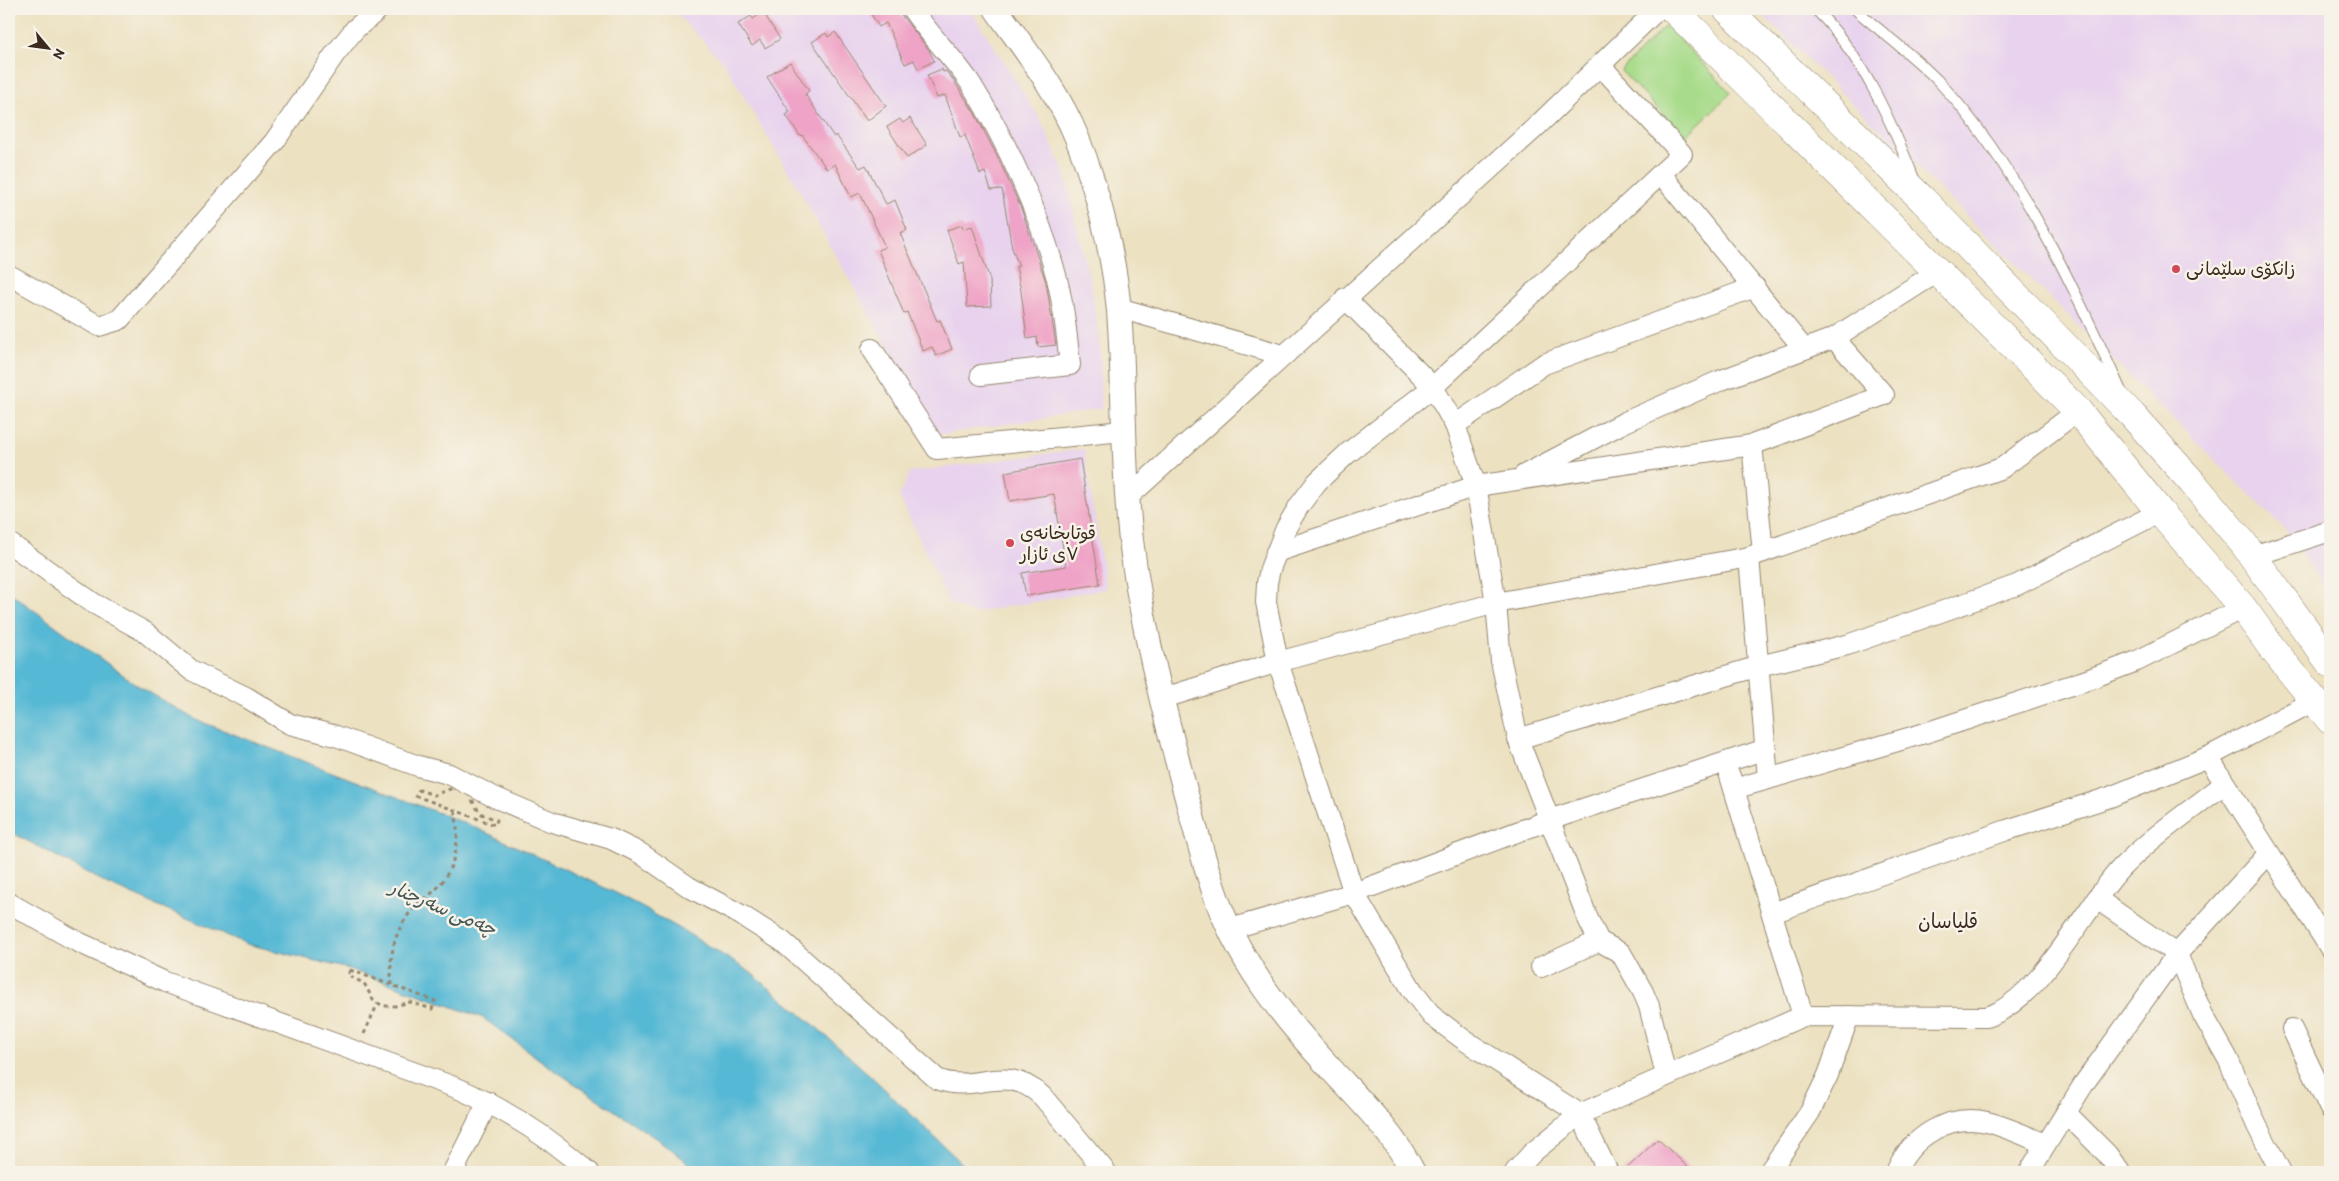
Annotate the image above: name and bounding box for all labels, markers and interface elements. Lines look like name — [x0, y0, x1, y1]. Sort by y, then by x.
north arrow — [22, 22, 72, 72]
text: N — [49, 46, 69, 62]
place label: زانکۆی سلێمانی — [2186, 258, 2295, 280]
marker: زانکۆی سلێمانی — [2170, 263, 2182, 275]
place label: قوتابخانەی ٧ی ئازار — [1018, 522, 1096, 565]
marker: قوتابخانەی ٧ی ئازار — [1004, 537, 1016, 549]
water label: چەمی سەرچنار — [384, 874, 501, 942]
district label: قلياسان — [1918, 909, 1978, 933]

